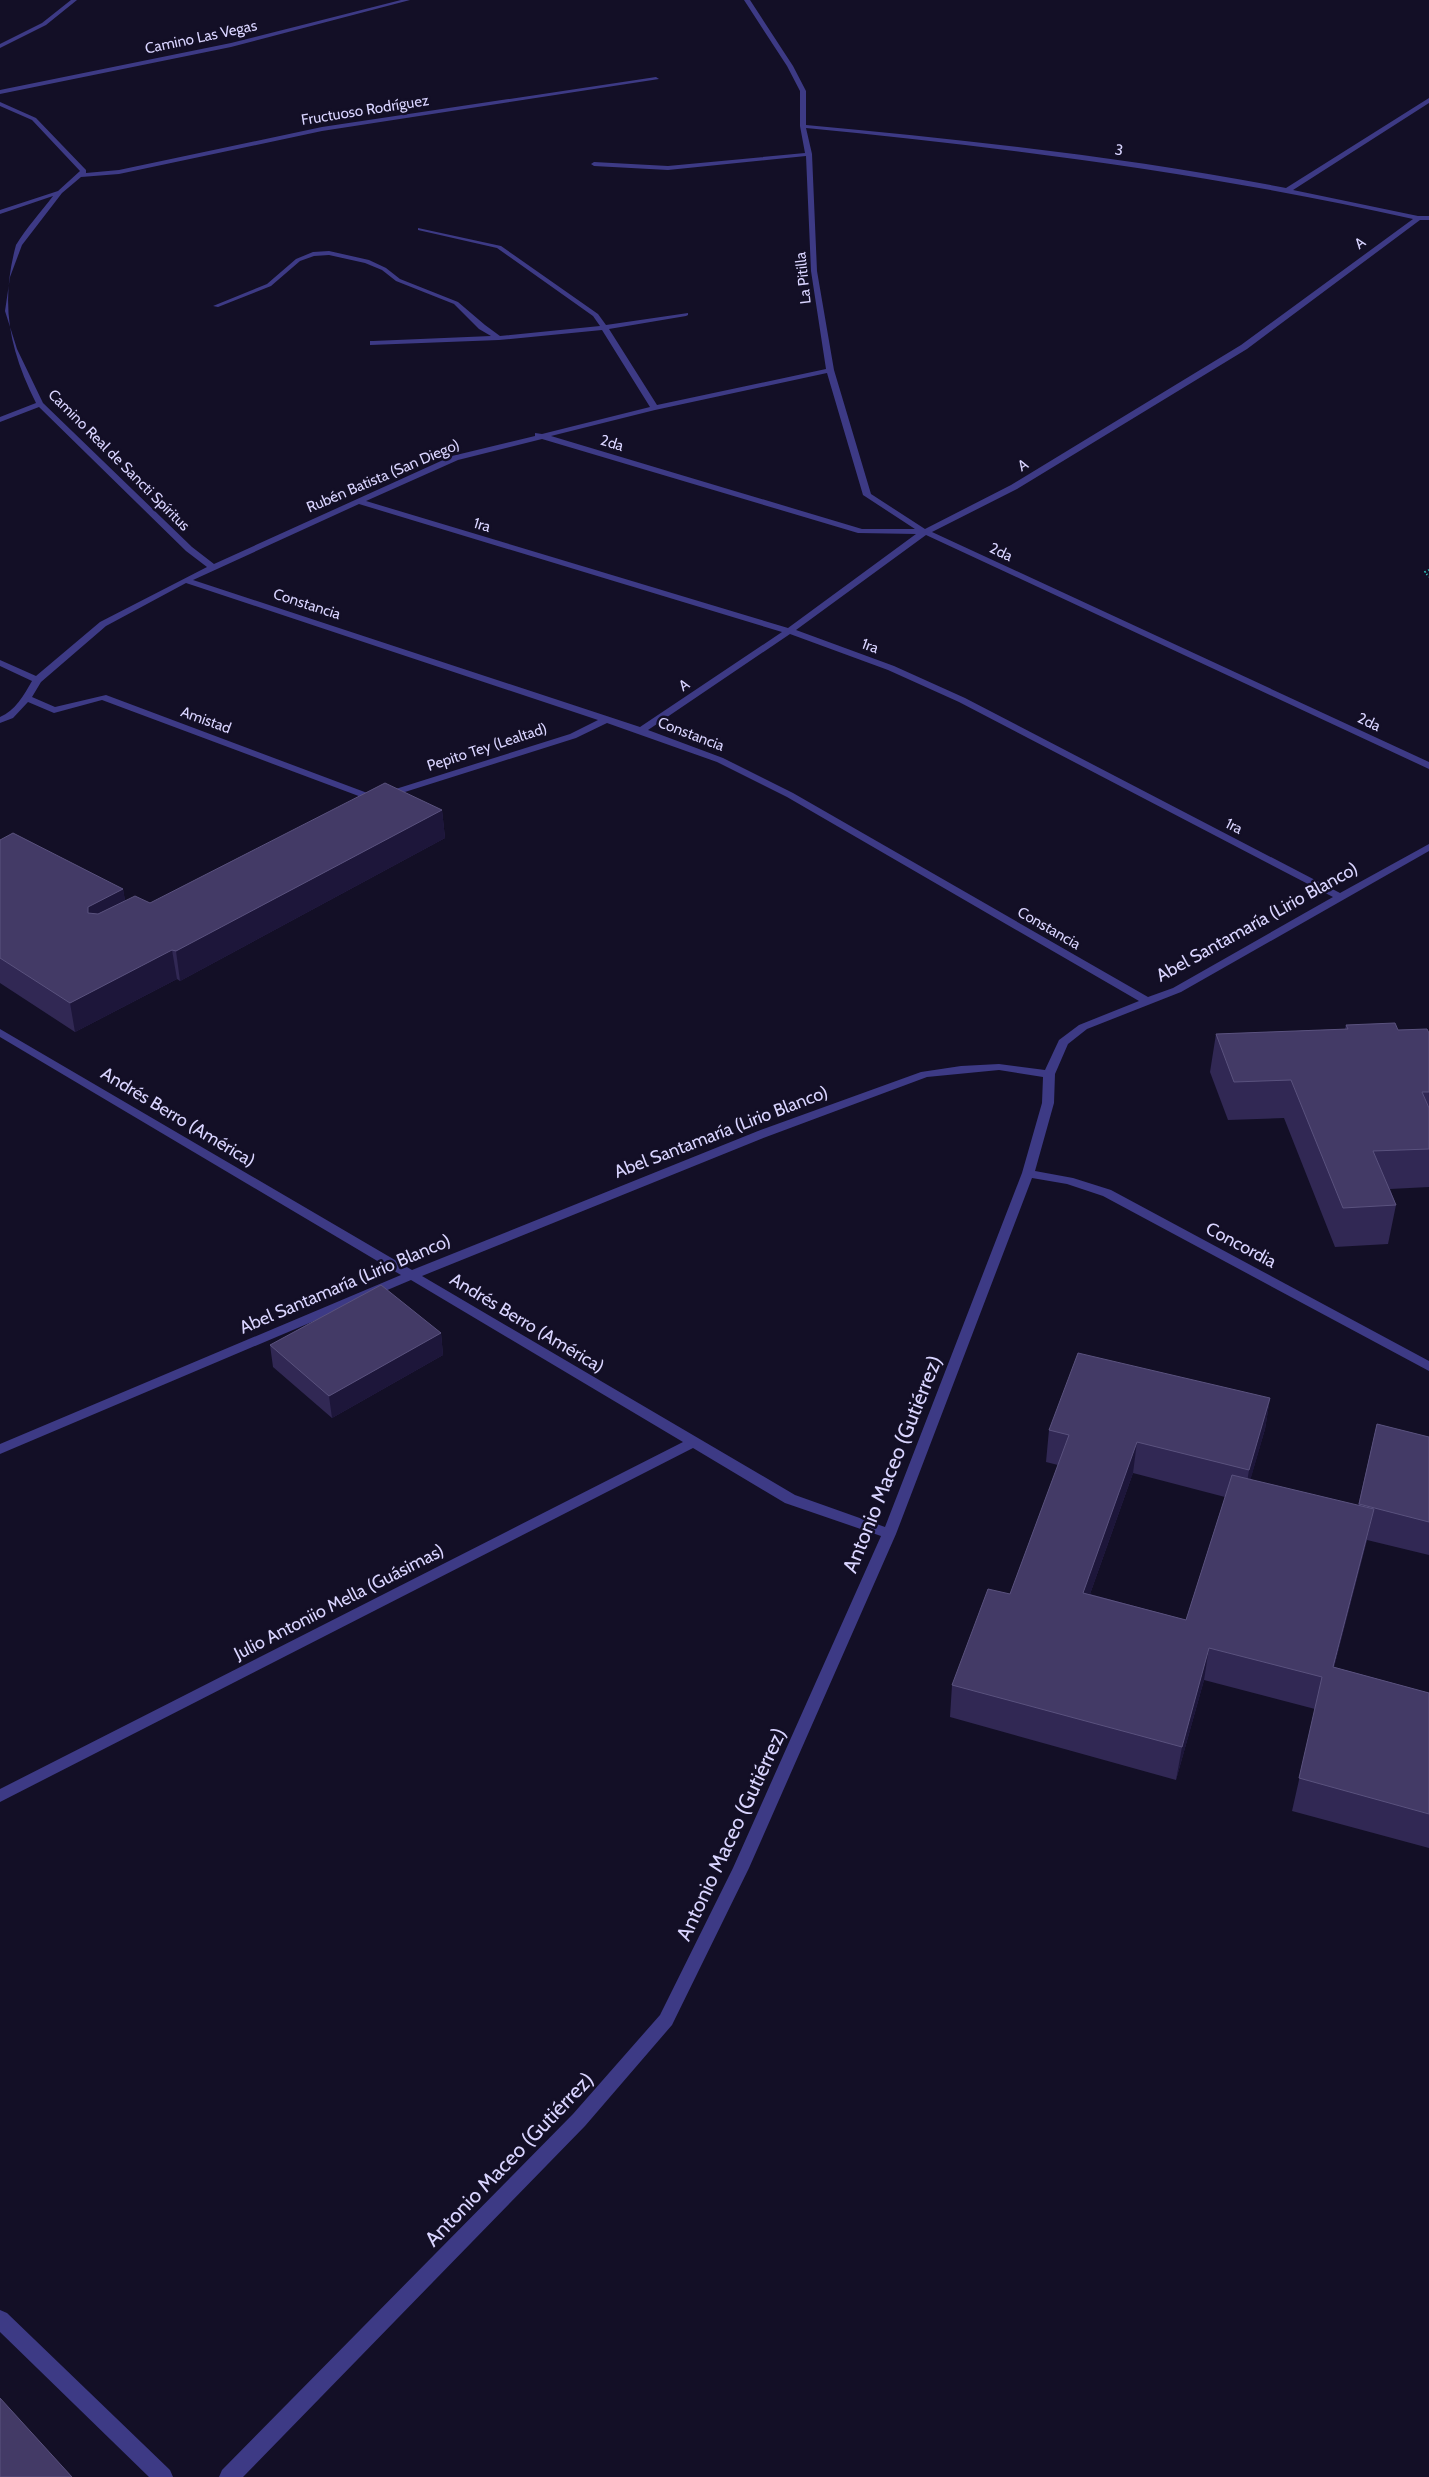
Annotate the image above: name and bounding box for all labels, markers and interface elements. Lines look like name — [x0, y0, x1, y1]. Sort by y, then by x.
street label: Camino Las Vegas — [143, 16, 259, 58]
street label: Fructuoso Rodríguez — [300, 91, 430, 129]
street label: 3 — [1114, 140, 1124, 160]
street label: A — [1351, 233, 1370, 253]
street label: La Pitilla — [791, 250, 815, 305]
street label: Camino Real de Sancti Spíritus — [44, 385, 194, 535]
street label: 2da — [598, 431, 627, 455]
street label: Rubén Batista (San Diego) — [304, 436, 462, 516]
street label: A — [1014, 455, 1032, 475]
street label: 1ra — [471, 514, 493, 536]
street label: 2da — [987, 539, 1016, 565]
street label: Constancia — [271, 585, 344, 624]
street label: 1ra — [859, 635, 882, 658]
street label: A — [675, 675, 693, 695]
street label: Amistad — [178, 703, 234, 737]
street label: 2da — [1355, 709, 1384, 735]
street label: Constancia — [655, 713, 728, 755]
street label: Pepito Tey (Lealtad) — [425, 719, 549, 775]
street label: 1ra — [1222, 814, 1246, 838]
street label: Abel Santamaría (Lirio Blanco) — [1152, 857, 1362, 987]
street label: Constancia — [1014, 903, 1084, 954]
street label: Andrés Berro (América) — [97, 1062, 259, 1172]
street label: Abel Santamaría (Lirio Blanco) — [611, 1081, 831, 1183]
street label: Concordia — [1202, 1217, 1280, 1273]
street label: Abel Santamaría (Lirio Blanco) — [236, 1229, 454, 1339]
street label: Andrés Berro (América) — [446, 1268, 608, 1378]
street label: Antonio Maceo (Gutiérrez) — [837, 1352, 947, 1576]
street label: Julio Antoniio Mella (Guásimas) — [229, 1539, 448, 1665]
street label: Antonio Maceo (Gutiérrez) — [671, 1723, 791, 1945]
street label: Antonio Maceo (Gutiérrez) — [419, 2067, 599, 2251]

